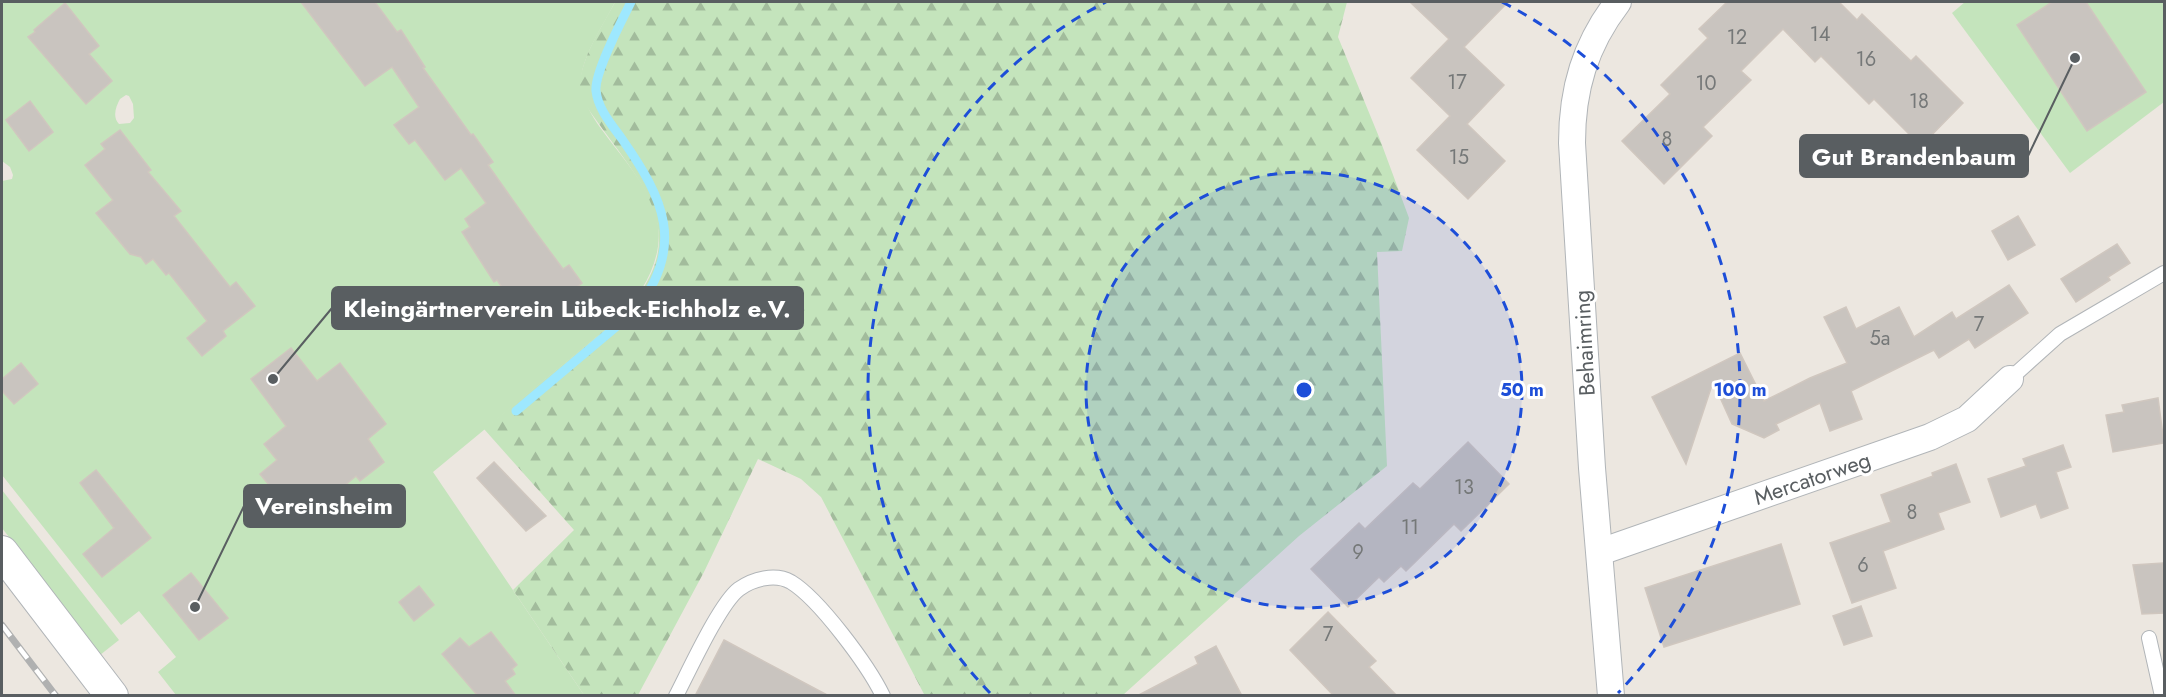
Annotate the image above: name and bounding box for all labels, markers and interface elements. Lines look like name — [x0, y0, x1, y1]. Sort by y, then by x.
house number: 14 — [1810, 20, 1831, 49]
house number: 12 — [1727, 23, 1747, 52]
house number: 16 — [1856, 45, 1876, 74]
house number: 17 — [1447, 68, 1467, 97]
house number: 10 — [1696, 69, 1717, 98]
house number: 18 — [1909, 87, 1929, 116]
house number: 8 — [1662, 125, 1672, 154]
callout: Gut Brandenbaum — [1800, 135, 2028, 177]
text: Gut Brandenbaum — [1812, 139, 2016, 174]
house number: 15 — [1449, 143, 1469, 172]
callout: Kleingärtnerverein Lübeck-Eichholz e.V. — [332, 287, 803, 329]
street label: Behaimring — [1565, 289, 1603, 397]
text: Kleingärtnerverein Lübeck-Eichholz e.V. — [343, 291, 791, 326]
house number: 7 — [1974, 310, 1985, 339]
house number: 5a — [1870, 324, 1890, 353]
text: 50 m — [1500, 377, 1544, 403]
text: 100 m — [1713, 377, 1767, 403]
centre of rings — [1294, 380, 1314, 400]
street label: Mercatorweg — [1749, 443, 1875, 513]
house number: 13 — [1454, 473, 1474, 502]
callout: Vereinsheim — [244, 485, 405, 527]
text: Vereinsheim — [254, 488, 393, 523]
house number: 8 — [1907, 498, 1917, 527]
house number: 11 — [1401, 513, 1419, 542]
house number: 9 — [1352, 538, 1364, 567]
house number: 6 — [1857, 551, 1869, 580]
house number: 7 — [1323, 620, 1334, 649]

